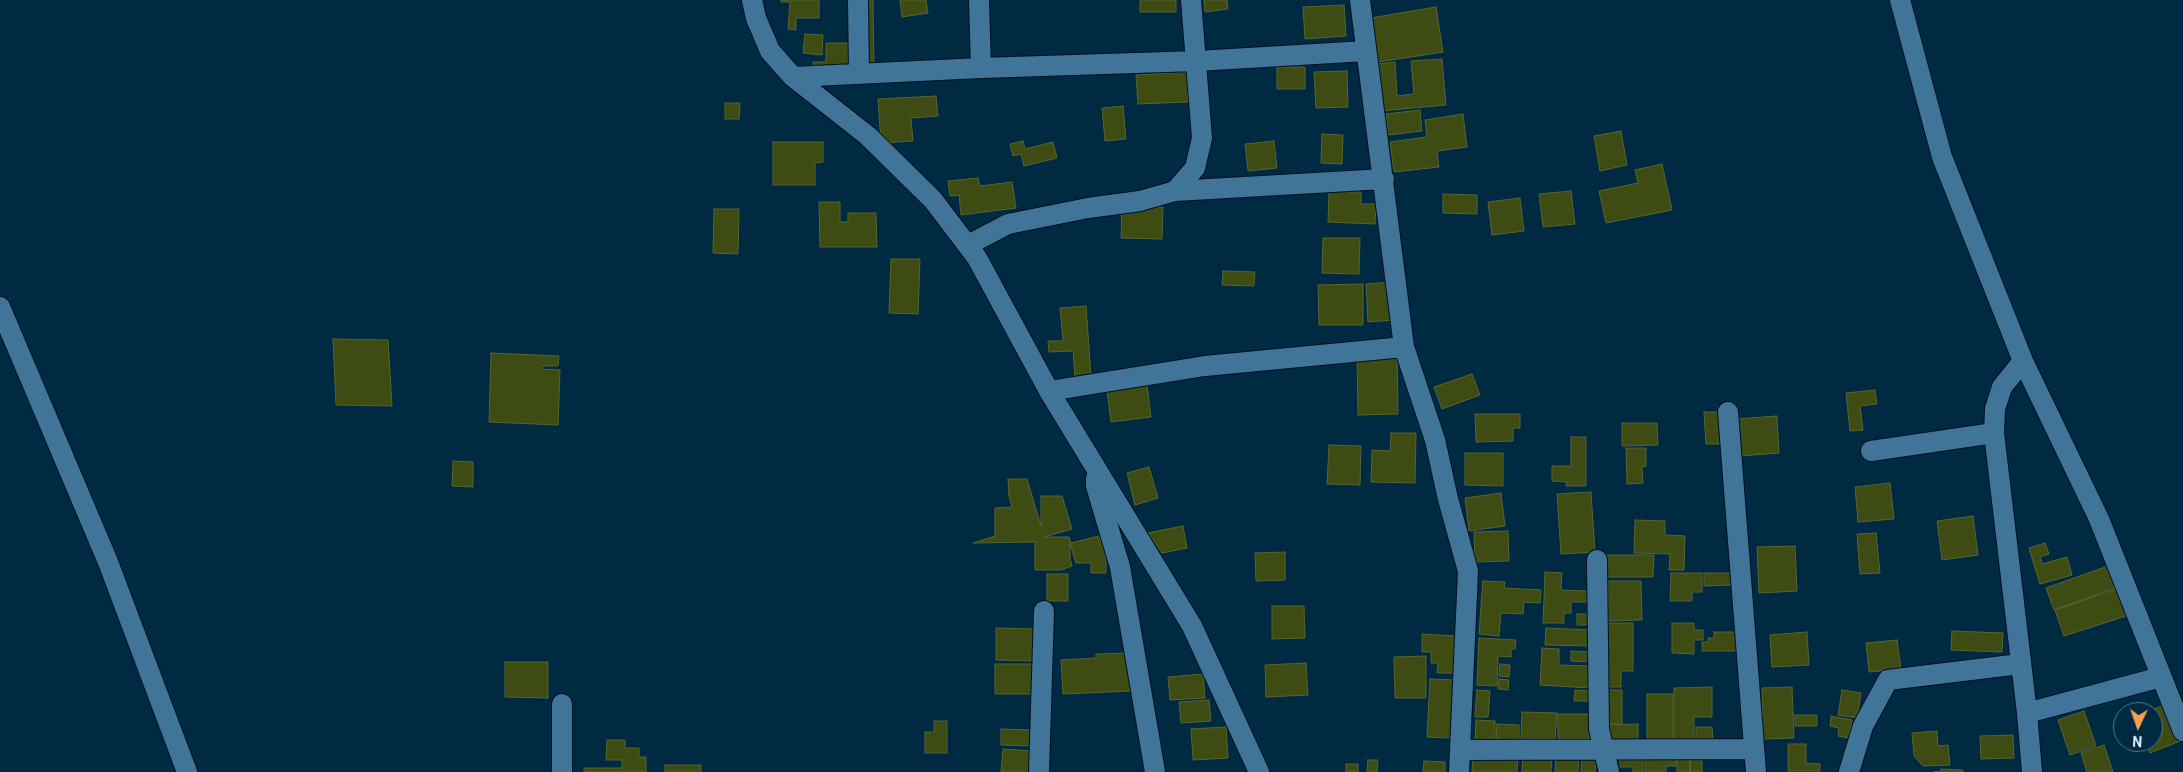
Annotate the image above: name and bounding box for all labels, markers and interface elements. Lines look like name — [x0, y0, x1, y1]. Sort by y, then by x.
north arrow — [2113, 702, 2163, 752]
text: N — [2132, 733, 2143, 749]

